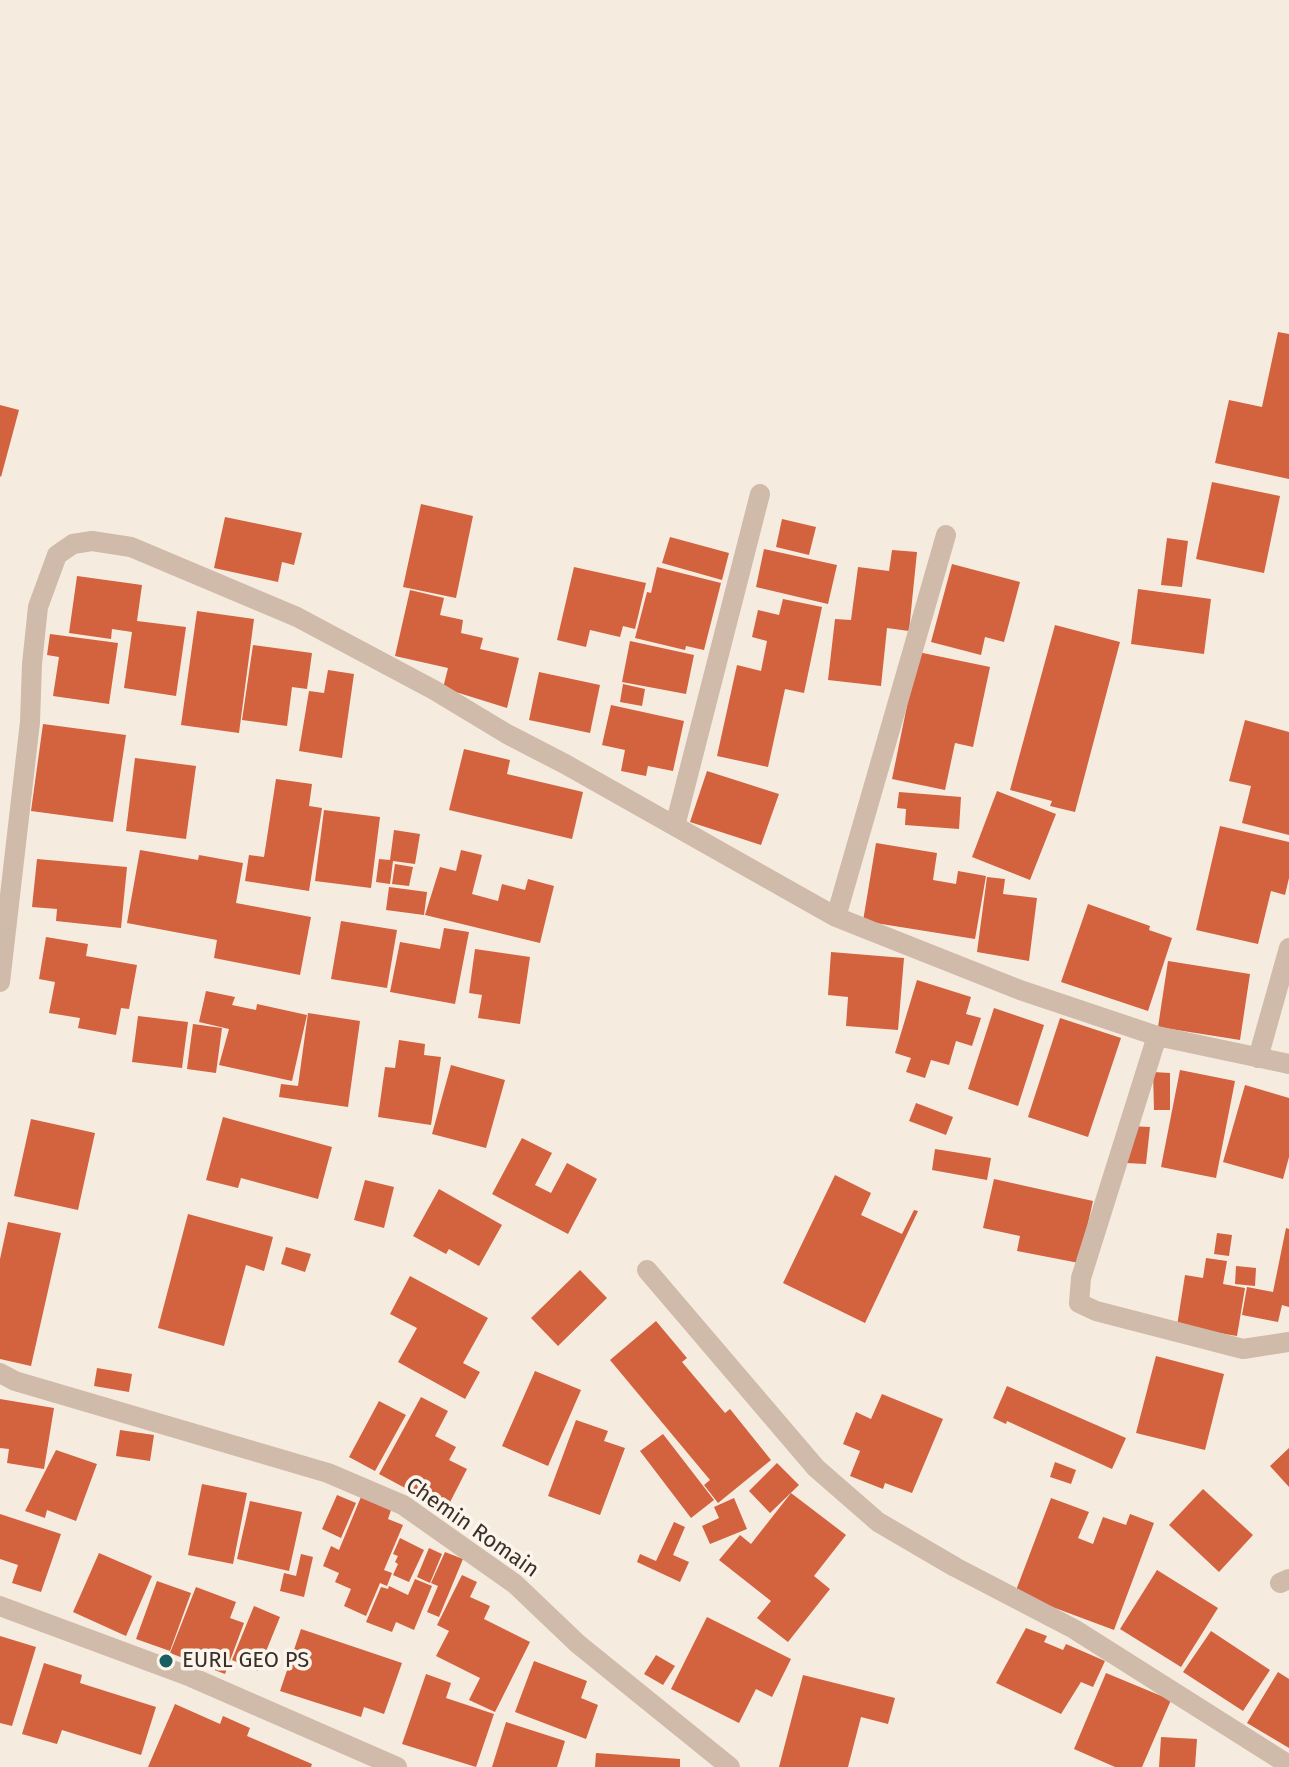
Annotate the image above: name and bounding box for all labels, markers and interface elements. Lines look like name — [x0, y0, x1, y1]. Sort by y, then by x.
street label: Chemin Romain — [400, 1472, 544, 1584]
place label: EURL GEO PS — [182, 1648, 309, 1674]
marker: EURL GEO PS — [157, 1652, 175, 1670]

